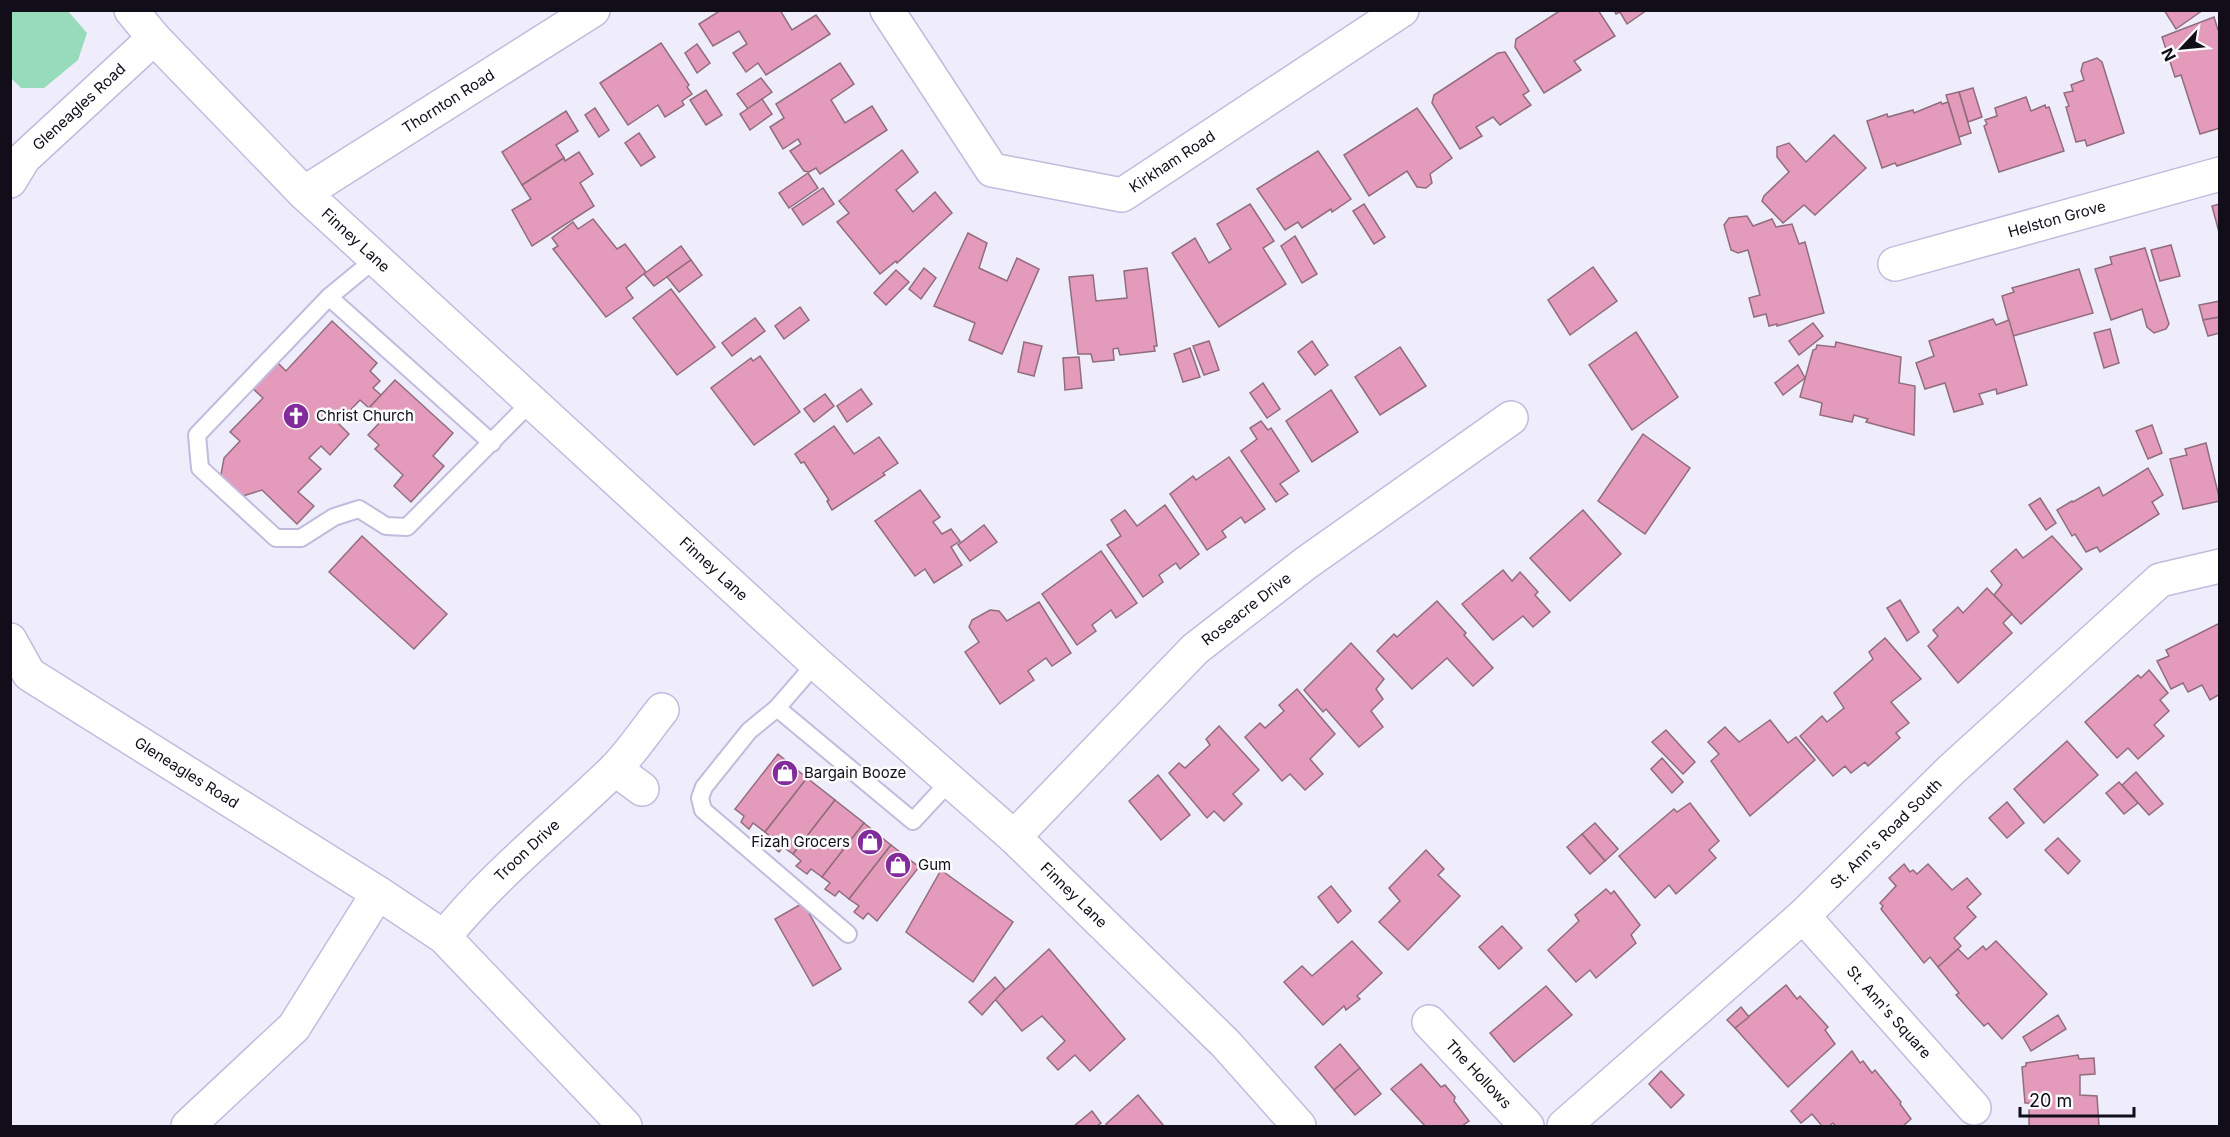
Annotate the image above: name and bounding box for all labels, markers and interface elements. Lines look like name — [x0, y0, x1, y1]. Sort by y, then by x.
north arrow — [2152, 18, 2212, 78]
text: N — [2157, 45, 2180, 64]
street label: Gleneagles Road — [28, 59, 129, 154]
street label: Thornton Road — [399, 65, 498, 137]
street label: Kirkham Road — [1125, 126, 1219, 197]
street label: Helston Grove — [2006, 196, 2108, 241]
street label: Finney Lane — [318, 204, 394, 276]
church icon: Christ Church — [281, 401, 311, 431]
place label: Christ Church — [316, 406, 414, 425]
street label: Finney Lane — [676, 533, 752, 605]
street label: Roseacre Drive — [1198, 568, 1295, 649]
street label: Gleneagles Road — [131, 733, 243, 812]
shop icon: Bargain Booze — [770, 758, 800, 788]
place label: Bargain Booze — [804, 763, 906, 782]
street label: St. Ann's Road South — [1826, 774, 1946, 893]
street label: Troon Drive — [490, 815, 563, 885]
shop icon: Fizah Grocers — [855, 827, 885, 857]
place label: Fizah Grocers — [751, 832, 850, 851]
shop icon: Gum — [883, 850, 913, 880]
place label: Gum — [918, 855, 951, 874]
street label: Finney Lane — [1037, 858, 1111, 932]
street label: St. Ann's Square — [1843, 962, 1936, 1062]
street label: The Hollows — [1442, 1036, 1516, 1113]
scale bar — [2020, 1080, 2134, 1118]
text: 20 m — [2029, 1090, 2072, 1111]

